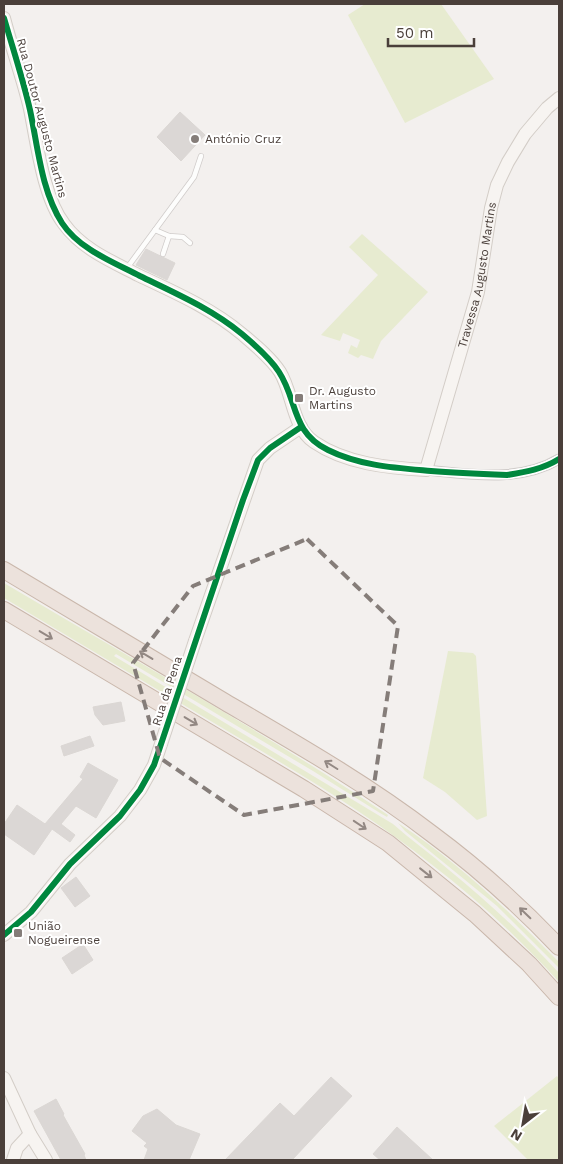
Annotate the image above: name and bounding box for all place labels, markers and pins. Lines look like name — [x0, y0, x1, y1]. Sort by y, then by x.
place label: António Cruz — [205, 132, 281, 146]
marker: António Cruz — [189, 133, 201, 145]
place label: Dr. Augusto Martins — [309, 384, 376, 412]
marker: Dr. Augusto Martins — [293, 392, 305, 404]
place label: União Nogueirense — [28, 919, 100, 947]
marker: União Nogueirense — [12, 927, 24, 939]

